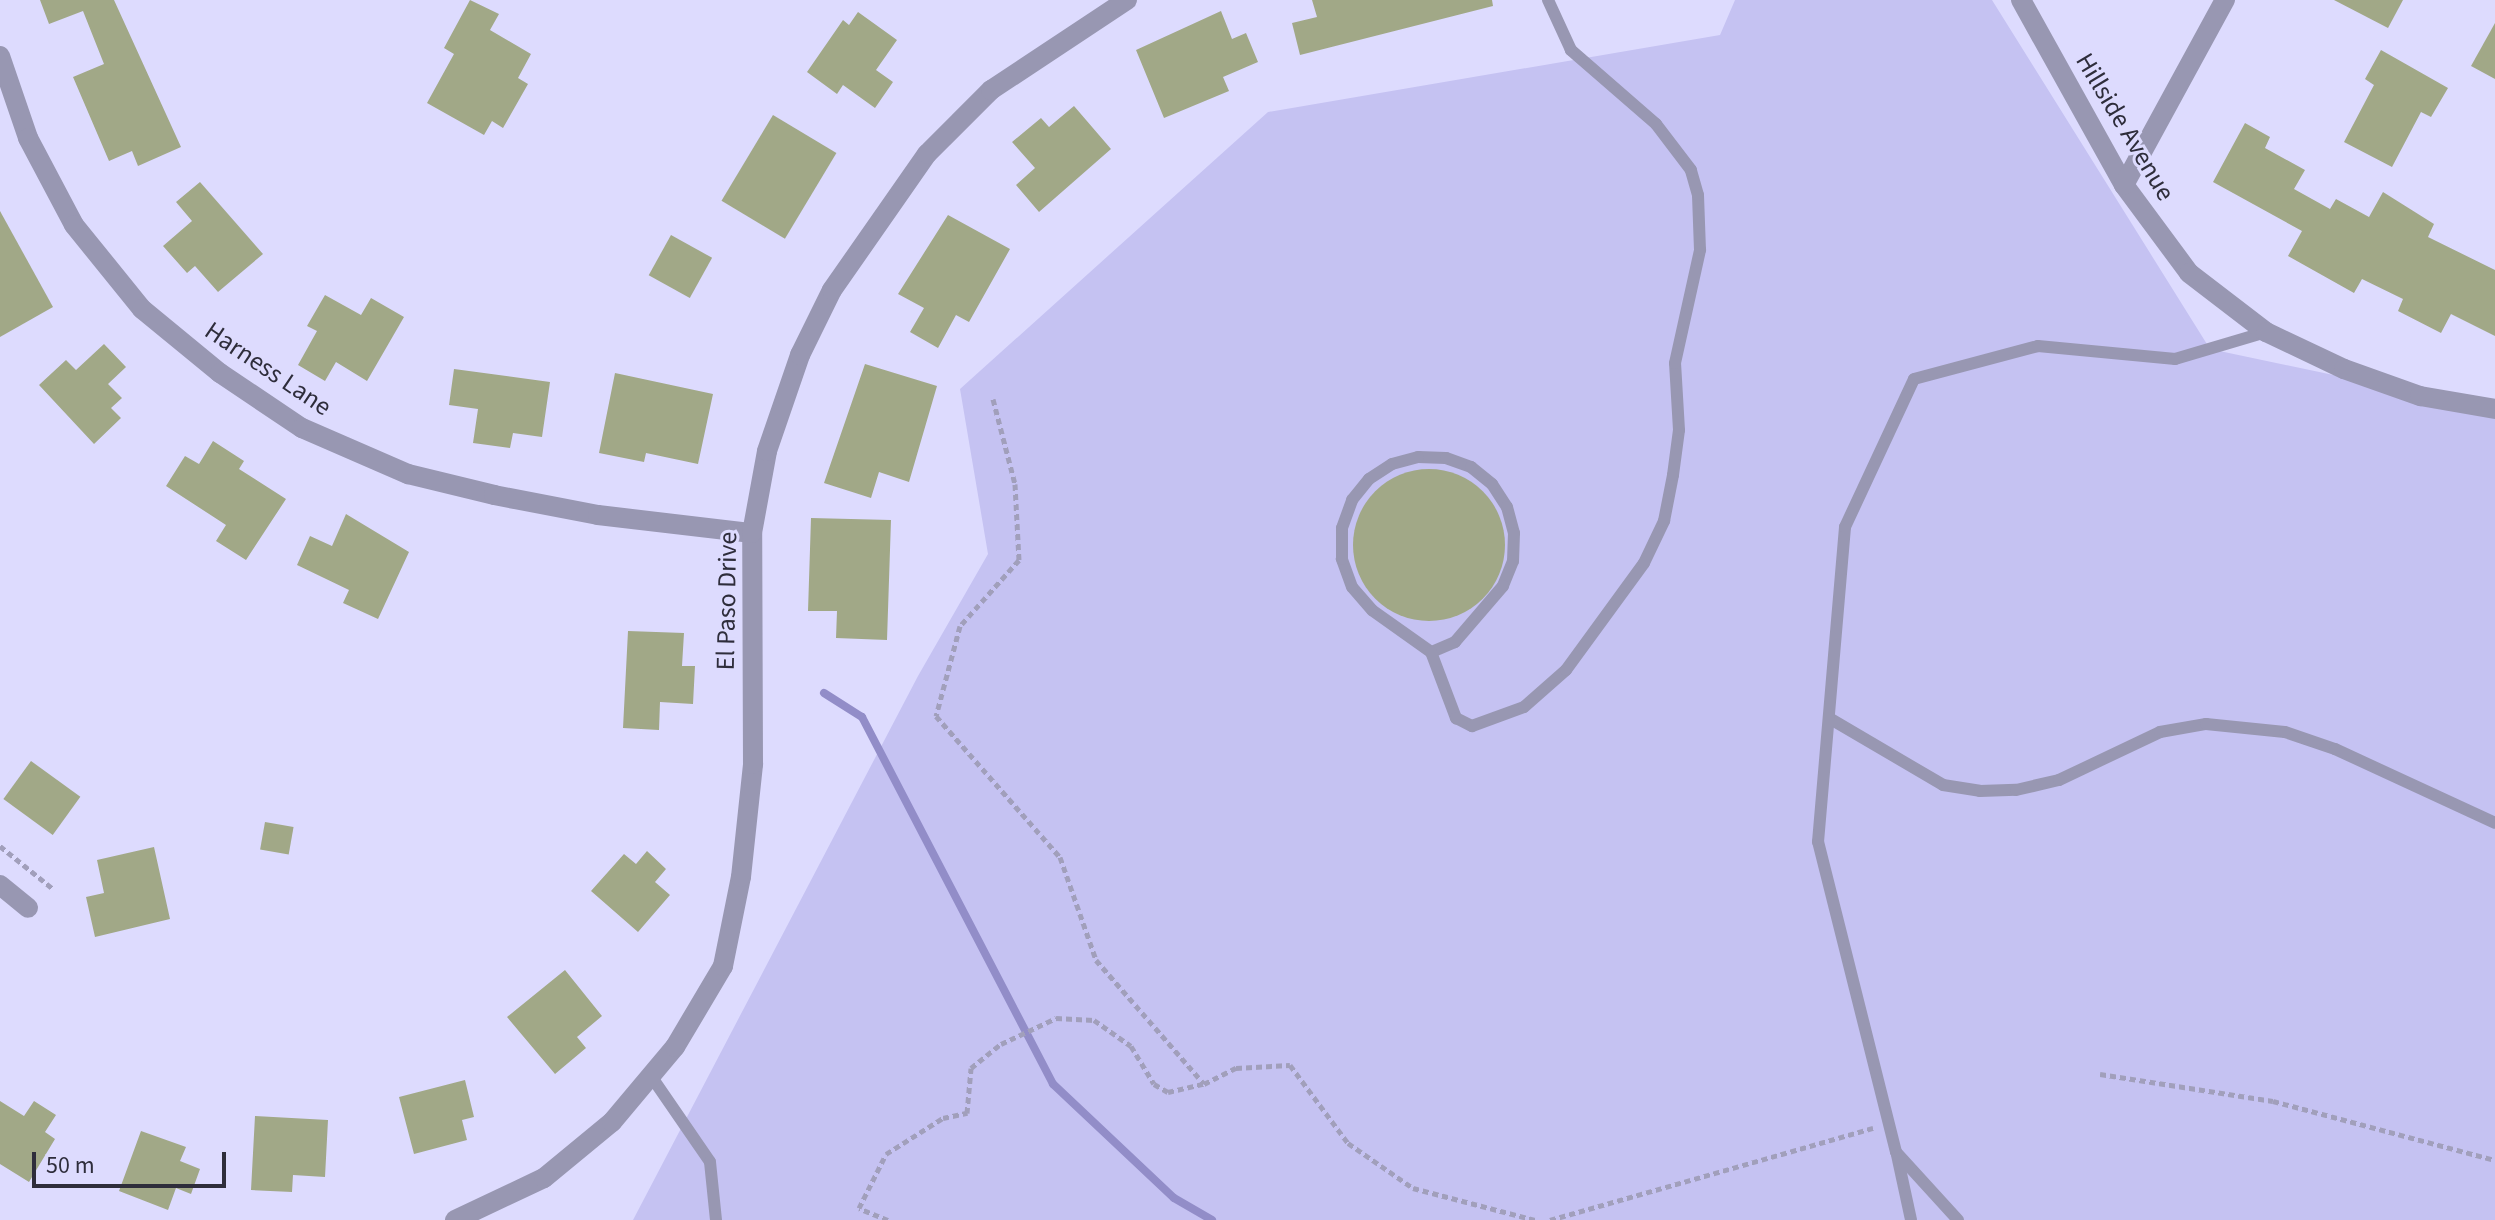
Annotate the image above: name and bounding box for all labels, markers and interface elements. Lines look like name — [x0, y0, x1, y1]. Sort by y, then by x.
street label: Hillside Avenue — [2069, 48, 2181, 206]
street label: Harness Lane — [199, 315, 337, 423]
street label: El Paso Drive — [710, 531, 744, 671]
scale bar — [36, 1136, 230, 1186]
text: 50 m — [46, 1148, 95, 1183]

